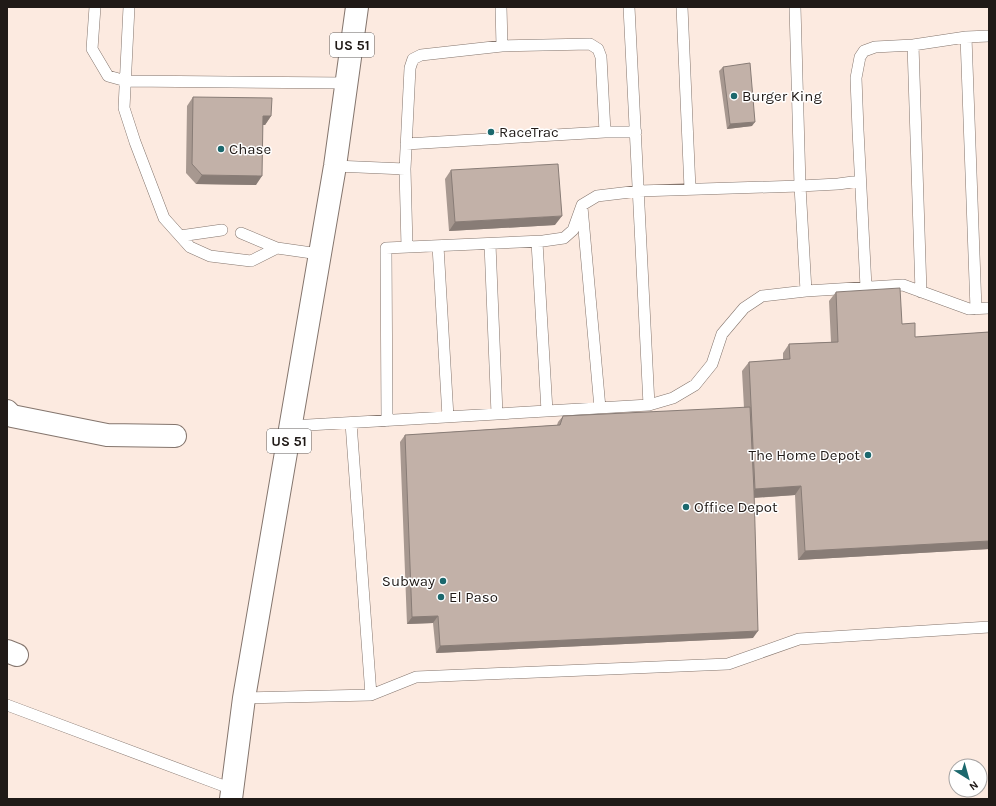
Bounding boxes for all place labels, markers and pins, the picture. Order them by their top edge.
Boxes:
place label: Burger King [742,87,822,105]
marker: Burger King [729,91,739,101]
place label: RaceTrac [499,123,559,141]
marker: RaceTrac [486,127,496,137]
place label: Chase [229,140,271,158]
marker: Chase [216,144,226,154]
place label: The Home Depot [748,446,860,464]
marker: The Home Depot [863,450,873,460]
place label: Office Depot [694,498,778,516]
marker: Office Depot [681,502,691,512]
place label: Subway [382,572,435,590]
marker: Subway [438,576,448,586]
place label: El Paso [449,588,498,606]
marker: El Paso [436,592,446,602]

